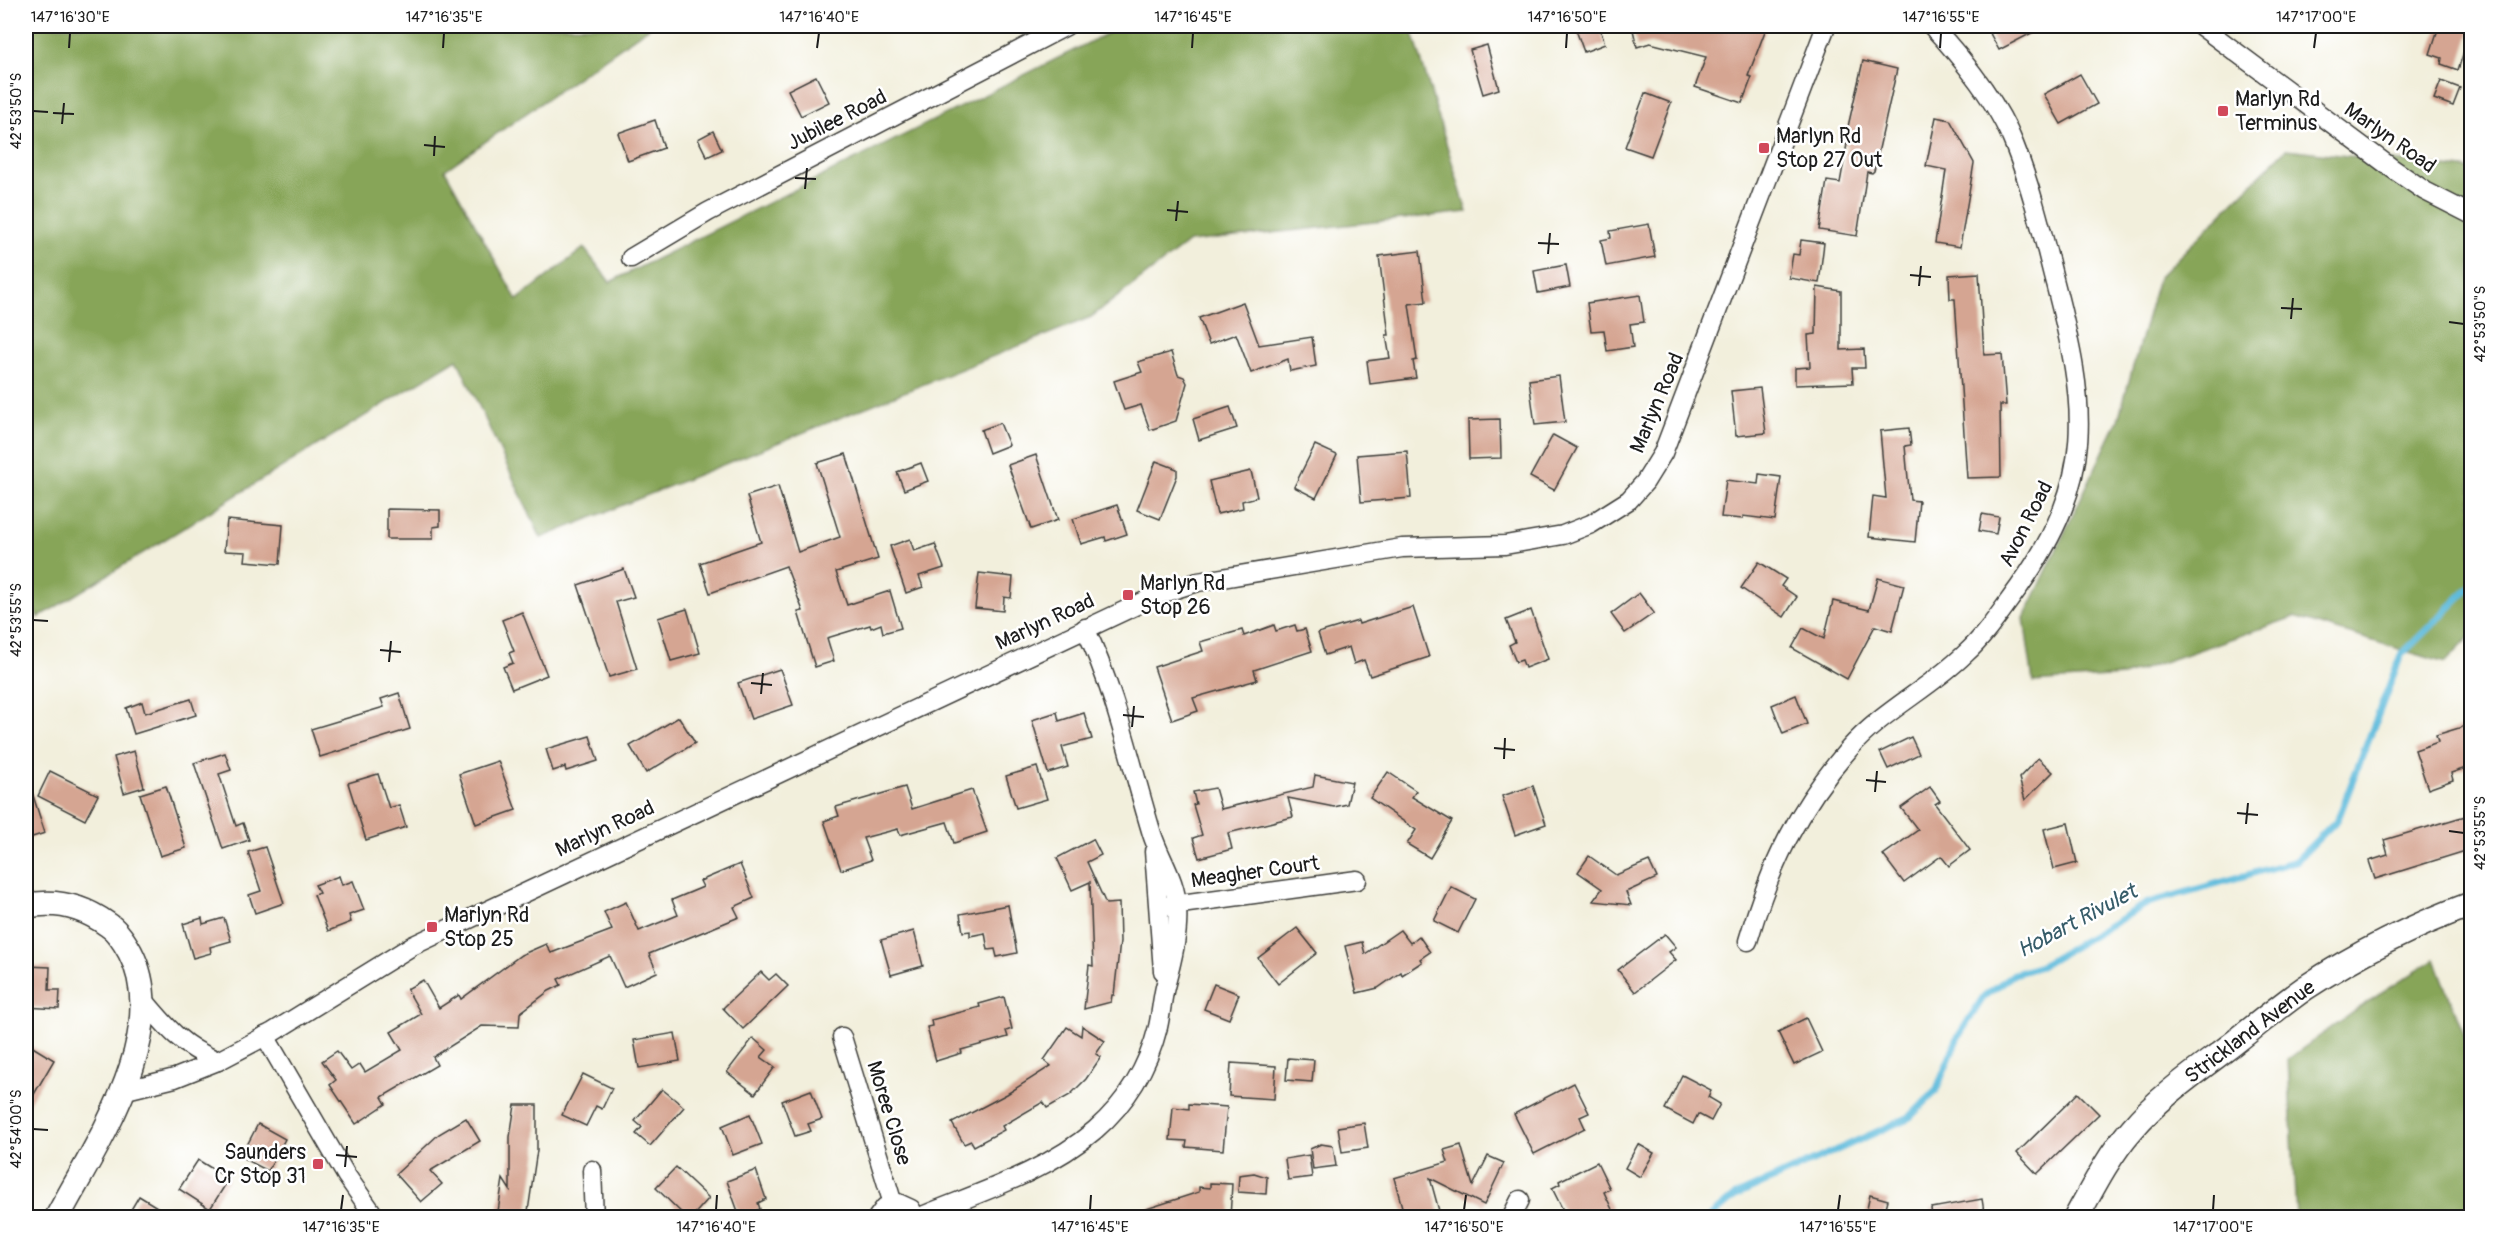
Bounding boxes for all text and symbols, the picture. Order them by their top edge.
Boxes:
text: 147°16'30"E [30,8,110,27]
text: 147°16'35"E [405,8,483,27]
text: 147°16'40"E [779,8,859,27]
text: 147°16'45"E [1154,8,1232,27]
text: 147°16'50"E [1528,8,1607,27]
text: 147°16'55"E [1903,8,1980,27]
text: 147°17'00"E [2276,8,2356,27]
text: 42°53'50"S [7,73,26,149]
street label: Jubilee Road [783,83,891,157]
place label: Marlyn Rd Terminus [2235,86,2320,137]
street label: Marlyn Road [2339,96,2441,180]
marker: Marlyn Rd Terminus [2216,104,2230,118]
place label: Marlyn Rd Stop 27 Out [1776,123,1883,174]
marker: Marlyn Rd Stop 27 Out [1757,141,1771,155]
text: 42°53'50"S [2471,286,2490,362]
street label: Marlyn Road [1624,349,1690,457]
street label: Avon Road [1993,477,2059,571]
place label: Marlyn Rd Stop 26 [1140,570,1225,621]
text: 42°53'55"S [7,583,26,657]
street label: Marlyn Road [991,587,1099,657]
marker: Marlyn Rd Stop 26 [1121,588,1135,602]
street label: Marlyn Road [551,794,659,864]
text: 42°53'55"S [2471,796,2490,870]
street label: Meagher Court [1189,850,1321,894]
water label: Hobart Rivulet [2012,877,2144,964]
place label: Marlyn Rd Stop 25 [444,902,529,953]
marker: Marlyn Rd Stop 25 [425,920,439,934]
street label: Strickland Avenue [2179,974,2321,1090]
street label: Moree Close [860,1058,918,1169]
text: 42°54'00"S [7,1090,26,1168]
place label: Saunders Cr Stop 31 [214,1139,307,1190]
marker: Saunders Cr Stop 31 [311,1157,325,1171]
text: 147°16'35"E [302,1218,380,1237]
text: 147°16'40"E [676,1218,756,1237]
text: 147°16'45"E [1051,1218,1129,1237]
text: 147°16'50"E [1425,1218,1504,1237]
text: 147°16'55"E [1800,1218,1877,1237]
text: 147°17'00"E [2173,1218,2253,1237]

